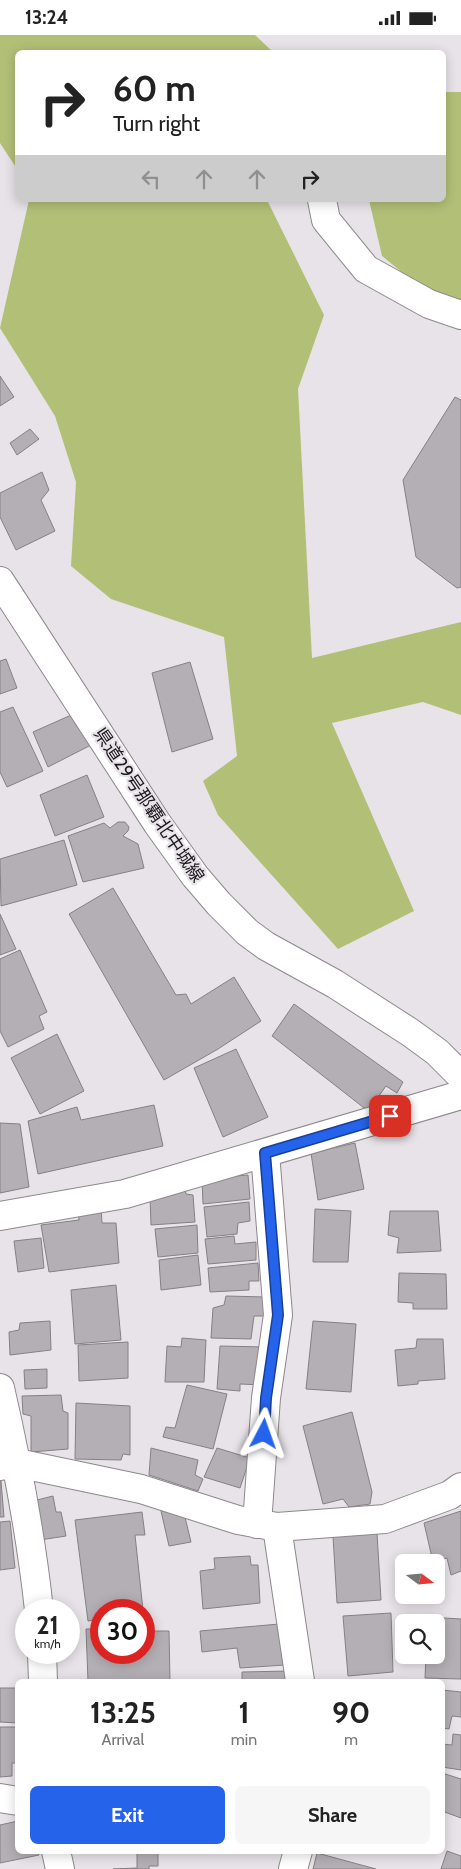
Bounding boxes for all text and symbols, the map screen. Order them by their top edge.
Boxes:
text: 13:24 [25,6,68,29]
text: 60 m [113,67,196,110]
icon: right [30,70,95,135]
text: Turn right [113,110,200,137]
icon: left [137,165,165,193]
icon: ahead [190,165,218,193]
icon: ahead [243,165,271,193]
icon: right [296,165,324,193]
street label: 県道29号那覇北中城線 [89,724,209,886]
pin [369,1095,411,1137]
icon: arrive [376,1102,404,1130]
position arrow [237,1407,289,1459]
north arrow [395,1554,445,1604]
map controls [395,1554,445,1664]
speed limit sign: 30 [90,1599,155,1664]
text: 21 [36,1610,59,1640]
button: search [395,1614,445,1664]
text: km/h [34,1636,61,1651]
text: 13:25 [90,1694,156,1731]
text: 1 [238,1694,249,1731]
text: 90 [332,1694,370,1731]
text: Arrival [102,1730,144,1749]
text: min [231,1730,257,1749]
text: m [344,1730,358,1749]
button: Exit [30,1786,225,1844]
button: Share [235,1786,430,1844]

